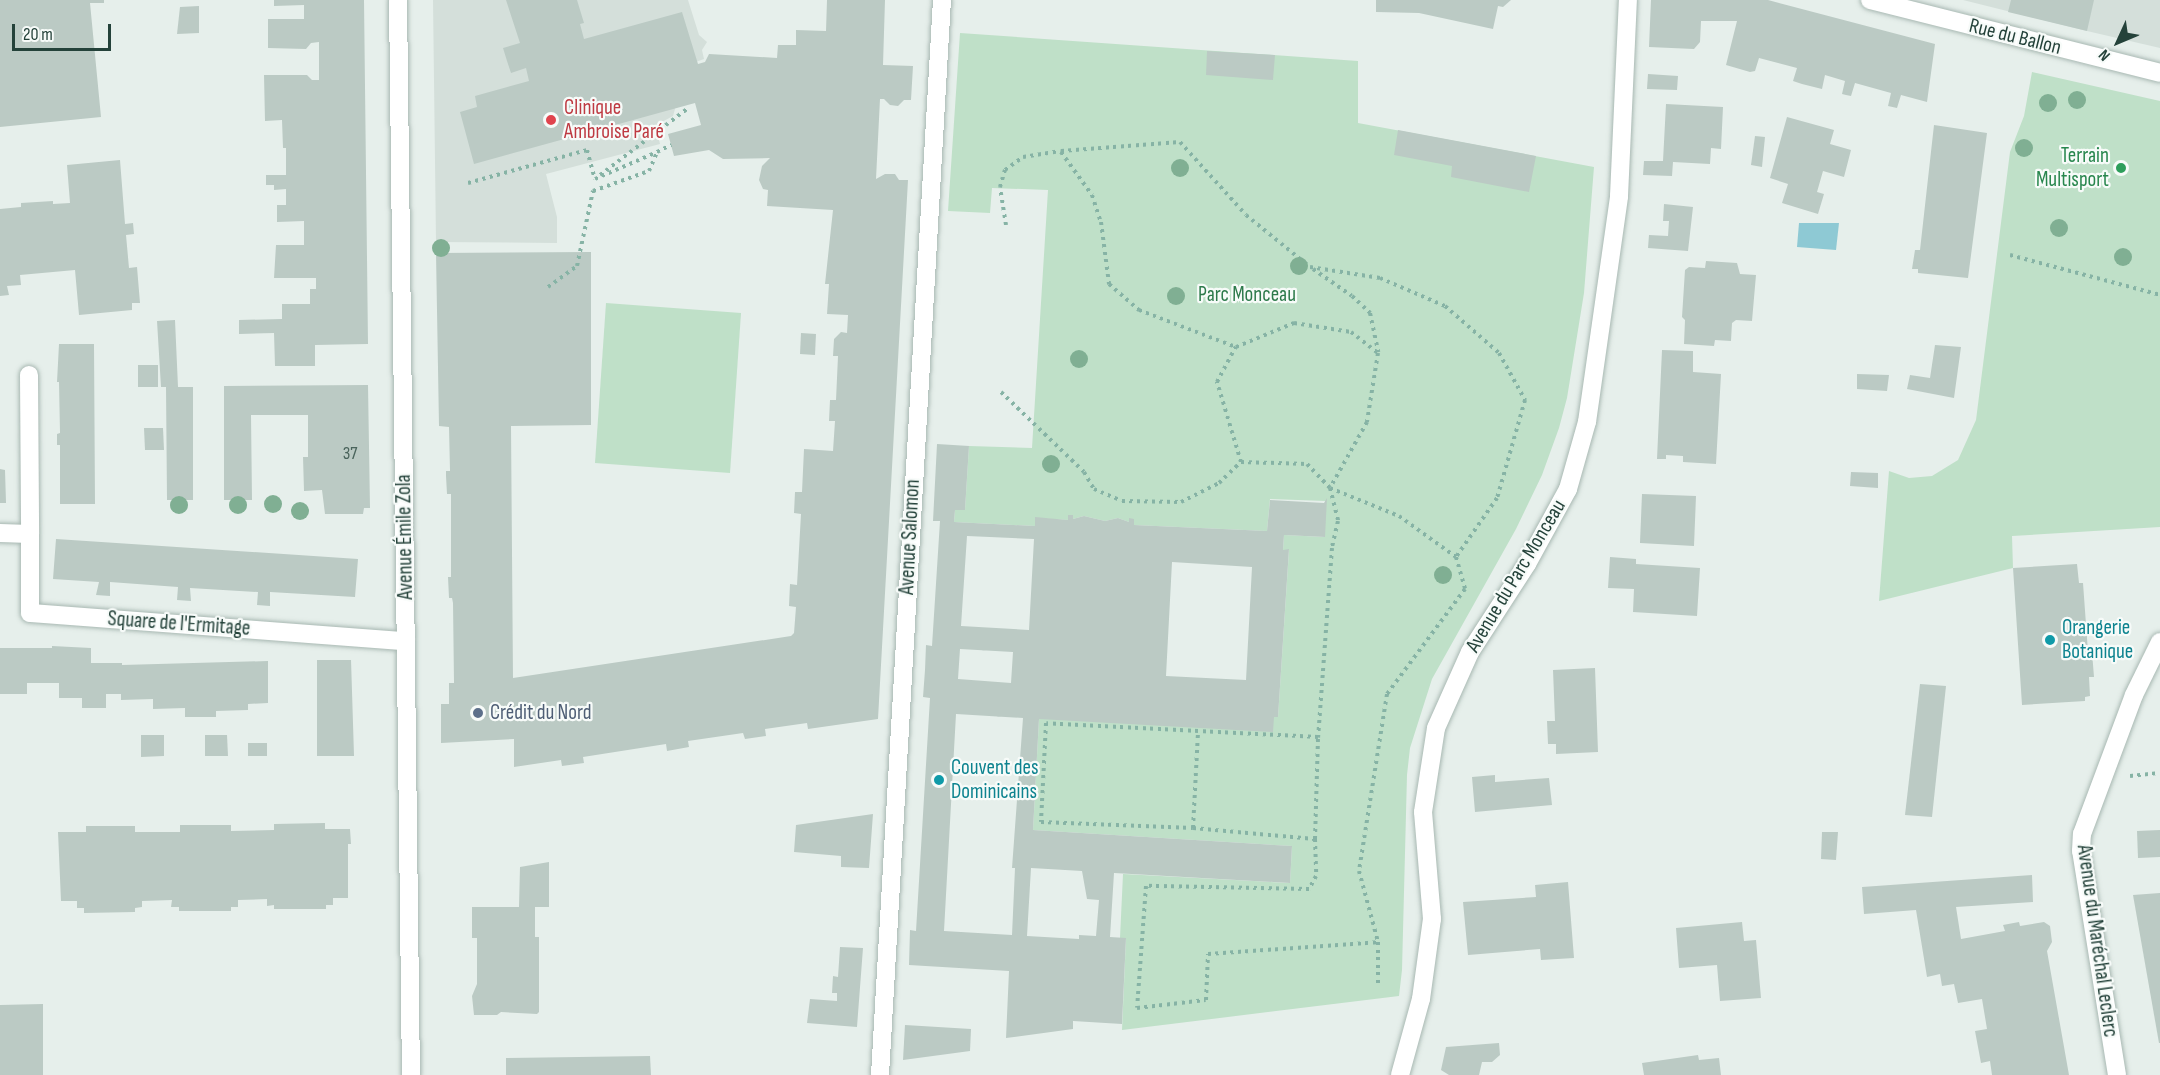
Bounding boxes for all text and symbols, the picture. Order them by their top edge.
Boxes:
scale bar [15,12,114,50]
north arrow [2088,12,2148,72]
street label: Rue du Ballon [1966,13,2064,61]
text: 20 m [23,24,53,45]
text: N [2095,45,2115,65]
place label: Clinique Ambroise Paré [564,95,664,145]
marker: Clinique Ambroise Paré [542,111,560,129]
place label: Terrain Multisport [2036,143,2109,193]
marker: Terrain Multisport [2114,161,2128,175]
park label: Parc Monceau [1198,282,1296,308]
house number: 37 [343,443,357,465]
street label: Avenue Émile Zola [391,474,419,600]
street label: Avenue Salomon [894,479,926,595]
street label: Avenue du Parc Monceau [1461,495,1571,657]
street label: Square de l'Ermitage [107,606,251,642]
place label: Orangerie Botanique [2062,615,2133,665]
marker: Orangerie Botanique [2043,633,2057,647]
place label: Crédit du Nord [490,700,591,726]
marker: Crédit du Nord [471,706,485,720]
place label: Couvent des Dominicains [951,755,1039,805]
marker: Couvent des Dominicains [932,773,946,787]
street label: Avenue du Maréchal Leclerc [2071,843,2123,1039]

